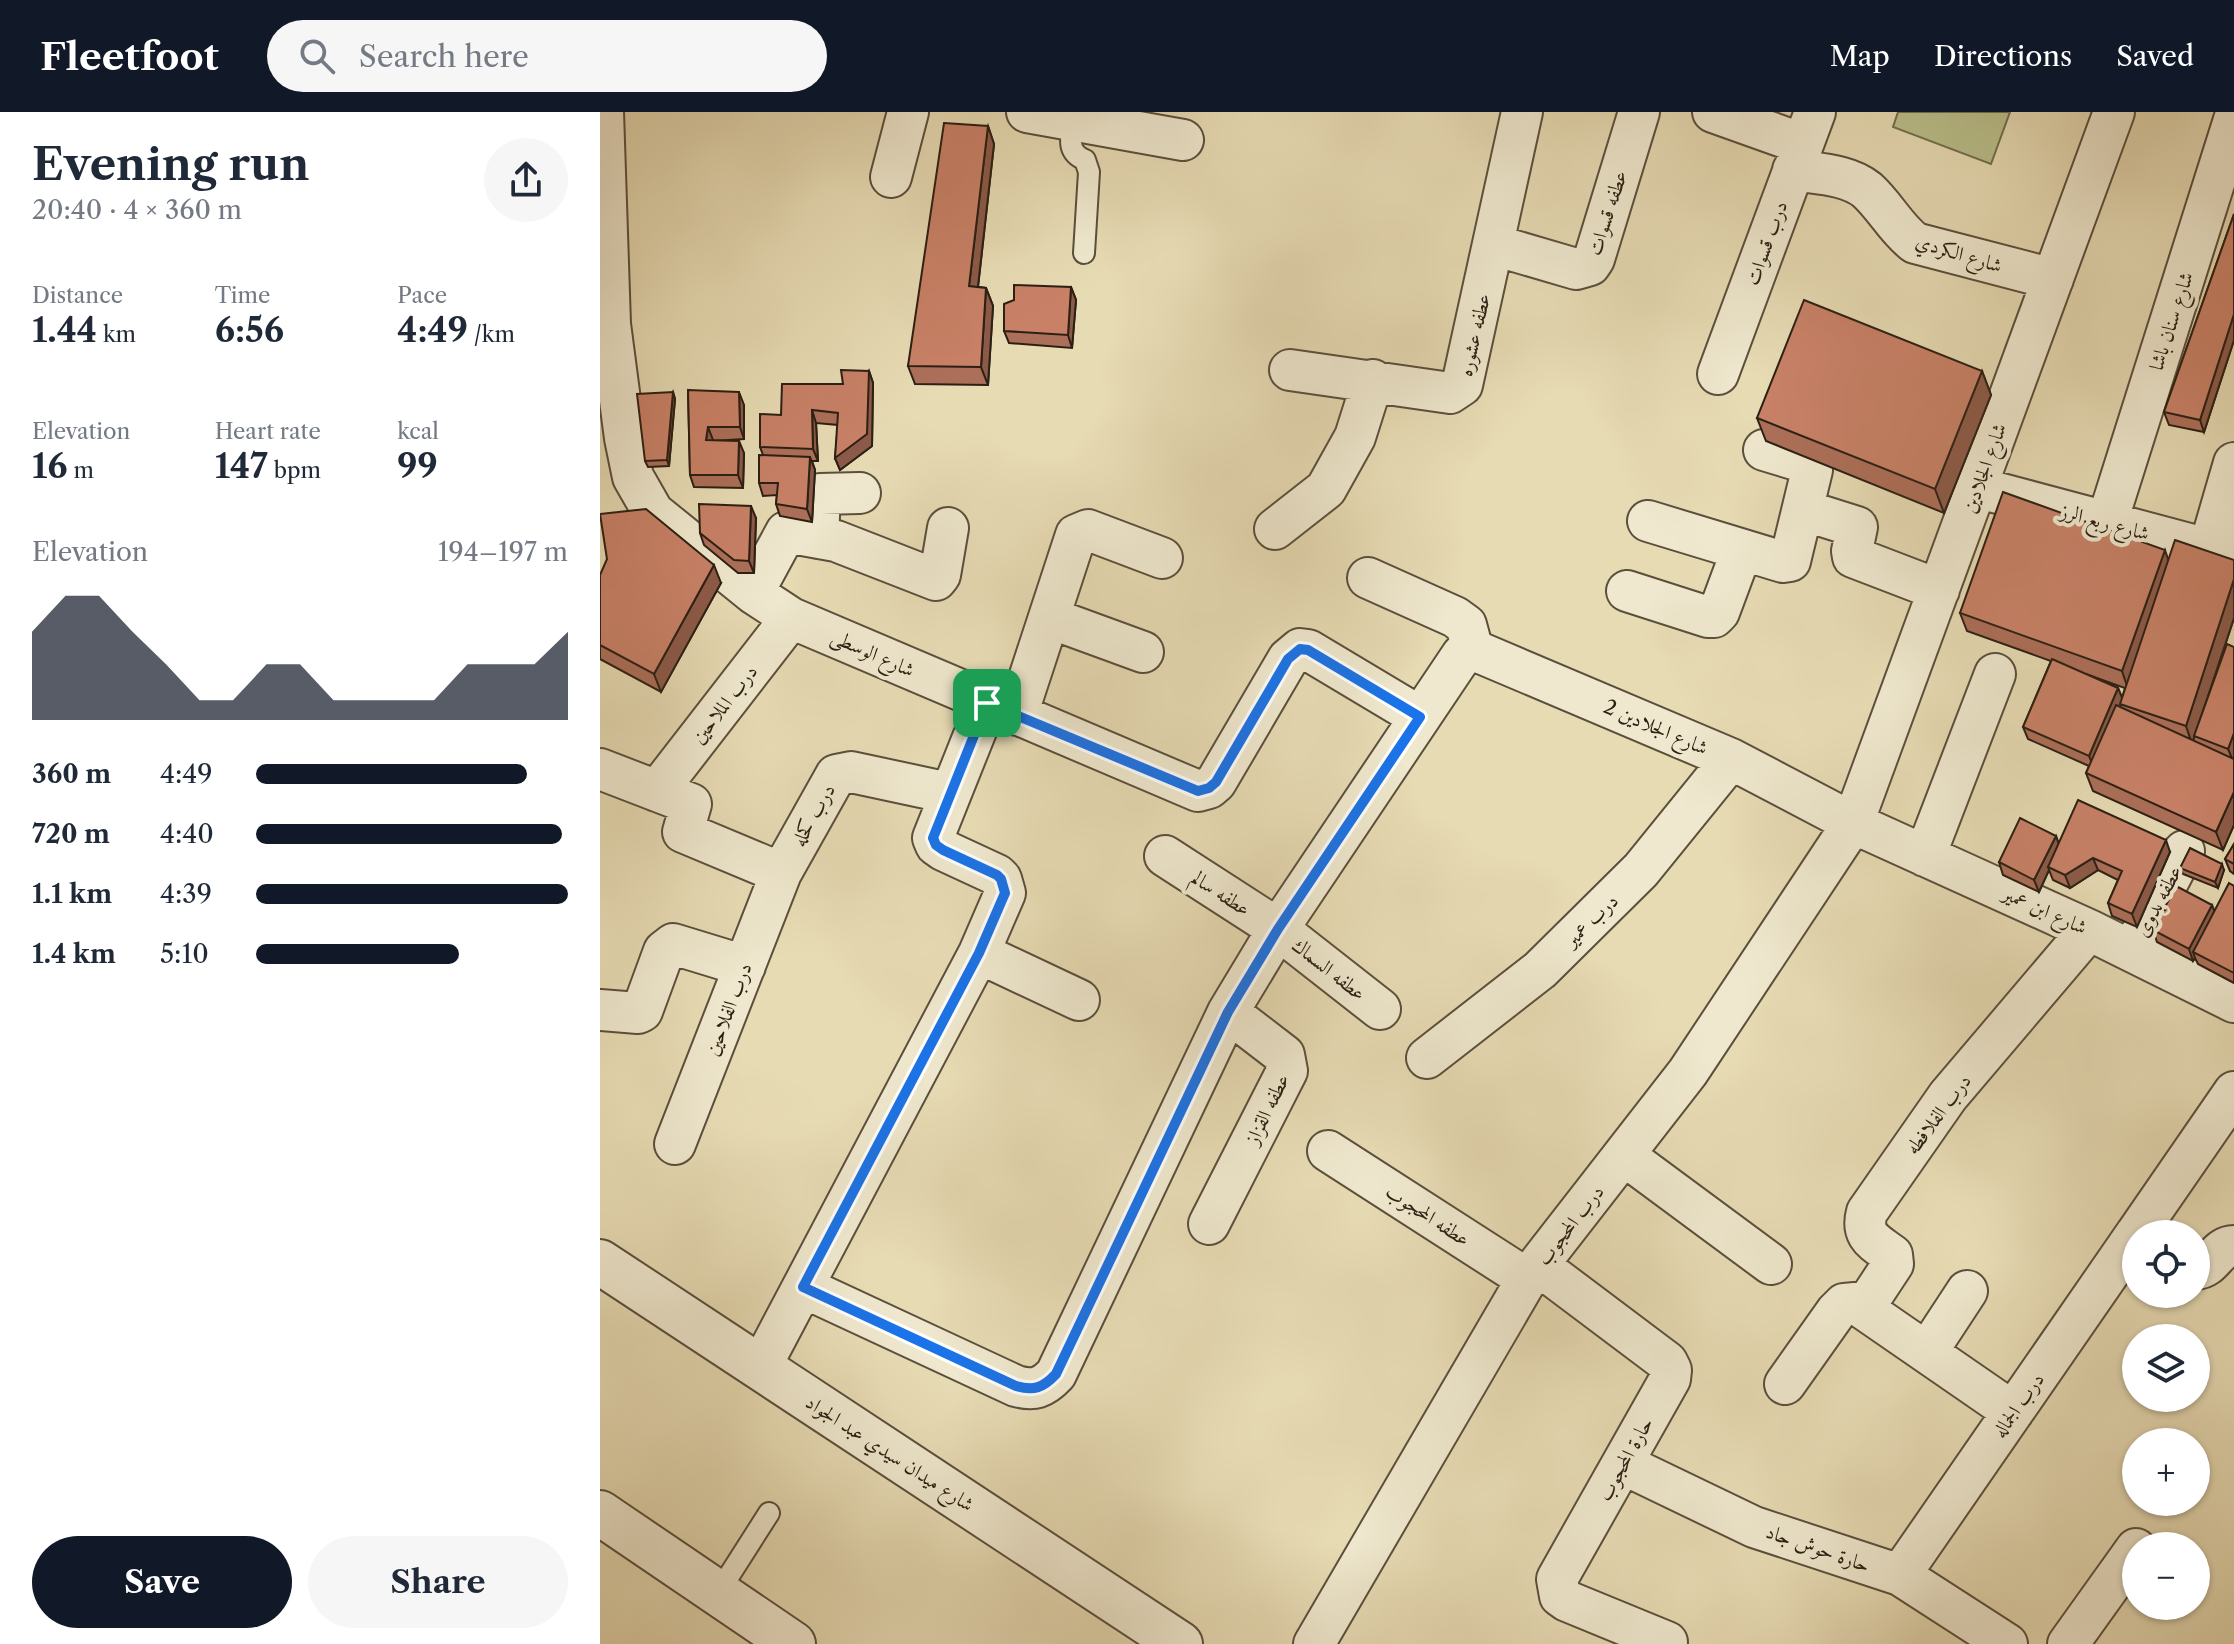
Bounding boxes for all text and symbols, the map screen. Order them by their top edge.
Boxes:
search box [267,20,827,92]
text: Fleetfoot [40,33,219,80]
icon: search [295,34,339,78]
text: Search here [359,38,529,75]
text: Map [1830,39,1890,73]
text: Directions [1934,39,2072,73]
text: Saved [2116,39,2194,73]
text: Evening run [32,137,309,191]
button: share [484,138,568,222]
street label: عطفه قسوات [1582,167,1633,259]
text: 20:40 · 4 × 360 m [32,194,242,226]
street label: درب قسوات [1740,198,1793,289]
street label: شارع الكردي [1911,229,2005,283]
street label: شارع سنان باشا [2144,269,2204,375]
text: Distance [32,282,123,309]
text: Time [215,282,270,309]
text: Pace [397,282,447,309]
street label: عطفه عشوره [1453,291,1496,379]
text: 1.44 [32,309,97,351]
text: 6:56 [215,309,284,351]
text: 4:49 [397,309,468,351]
text: km [97,321,136,348]
text: /km [468,321,515,348]
text: Elevation [32,418,130,445]
text: Heart rate [215,418,321,445]
text: kcal [397,418,439,445]
street label: شارع الجلادين [1957,420,2017,518]
text: 16 [32,445,68,487]
text: 147 [215,445,268,487]
text: 99 [397,445,438,487]
text: m [68,457,94,484]
text: bpm [268,457,321,484]
street label: شارع ربع الرز [2054,498,2152,551]
text: Elevation [32,536,148,568]
text: 194–197 m [438,536,568,568]
street label: شارع الوسطى [825,624,918,688]
street label: درب الملاحين [686,660,763,749]
pin [953,669,1021,737]
icon: arrive [965,681,1009,725]
street label: شارع الجلادين 2 [1598,694,1712,765]
text: 360 m [32,758,111,790]
text: 4:49 [160,758,213,790]
street label: درب كحله [786,780,841,851]
text: 720 m [32,818,110,850]
text: 4:40 [160,818,214,850]
street label: عطفه بدوى [2129,861,2187,941]
street label: عطفه سالم [1184,865,1255,926]
text: 1.1 km [32,878,112,910]
text: 4:39 [160,878,212,910]
street label: شارع ابن عمير [1995,880,2091,945]
street label: درب عمير [1558,888,1624,954]
street label: عطفه السماك [1287,933,1371,1005]
text: 1.4 km [32,938,116,970]
text: 5:10 [160,938,209,970]
street label: درب الفلاحين [699,959,758,1059]
street label: درب الفلافطه [1900,1069,1977,1160]
street label: عطفه القزاز [1239,1070,1295,1150]
street label: عطفه المحجوب [1381,1179,1475,1252]
street label: درب المحجوب [1531,1180,1610,1271]
map controls [2122,1220,2210,1620]
button: locate [2122,1220,2210,1308]
button: layers [2122,1324,2210,1412]
street label: درب الجماله [1987,1368,2050,1443]
street label: شارع ميدان سيدي عبد الجواد [798,1390,979,1521]
street label: حارة المحجوب [1592,1413,1659,1506]
button: + [2122,1428,2210,1516]
street label: حارة حوش جاد [1763,1519,1873,1578]
button: − [2122,1532,2210,1620]
button: Save [32,1536,292,1628]
button: Share [308,1536,568,1628]

